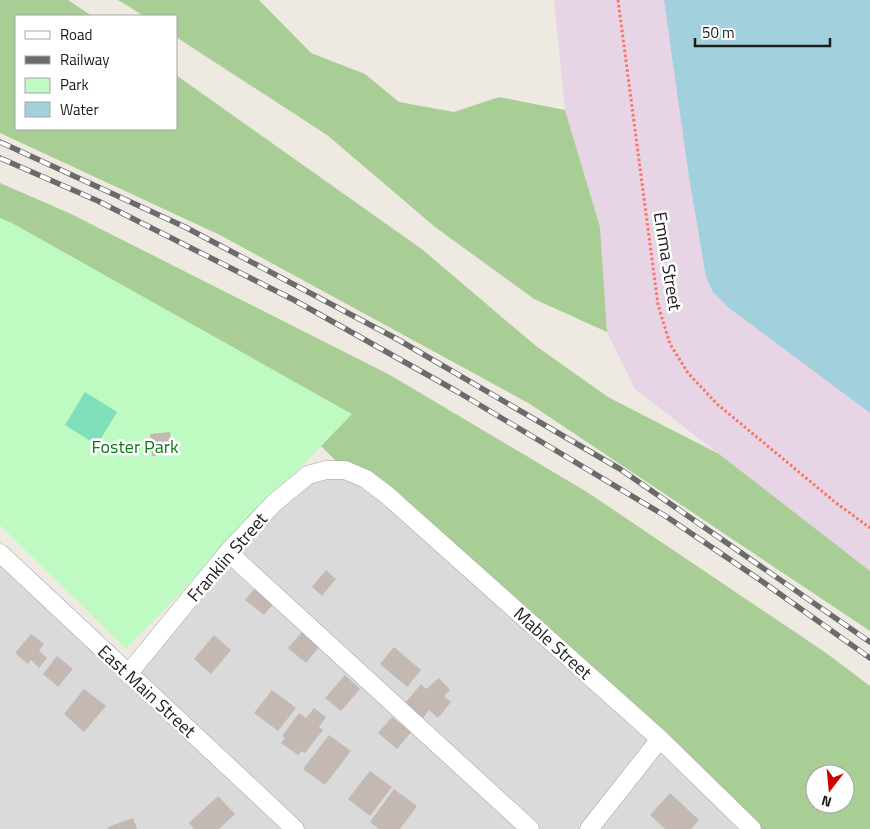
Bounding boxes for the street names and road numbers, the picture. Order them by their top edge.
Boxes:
street label: Emma Street [647,210,689,313]
street label: Franklin Street [180,506,274,608]
street label: Mable Street [508,600,599,686]
street label: East Main Street [92,638,203,744]

